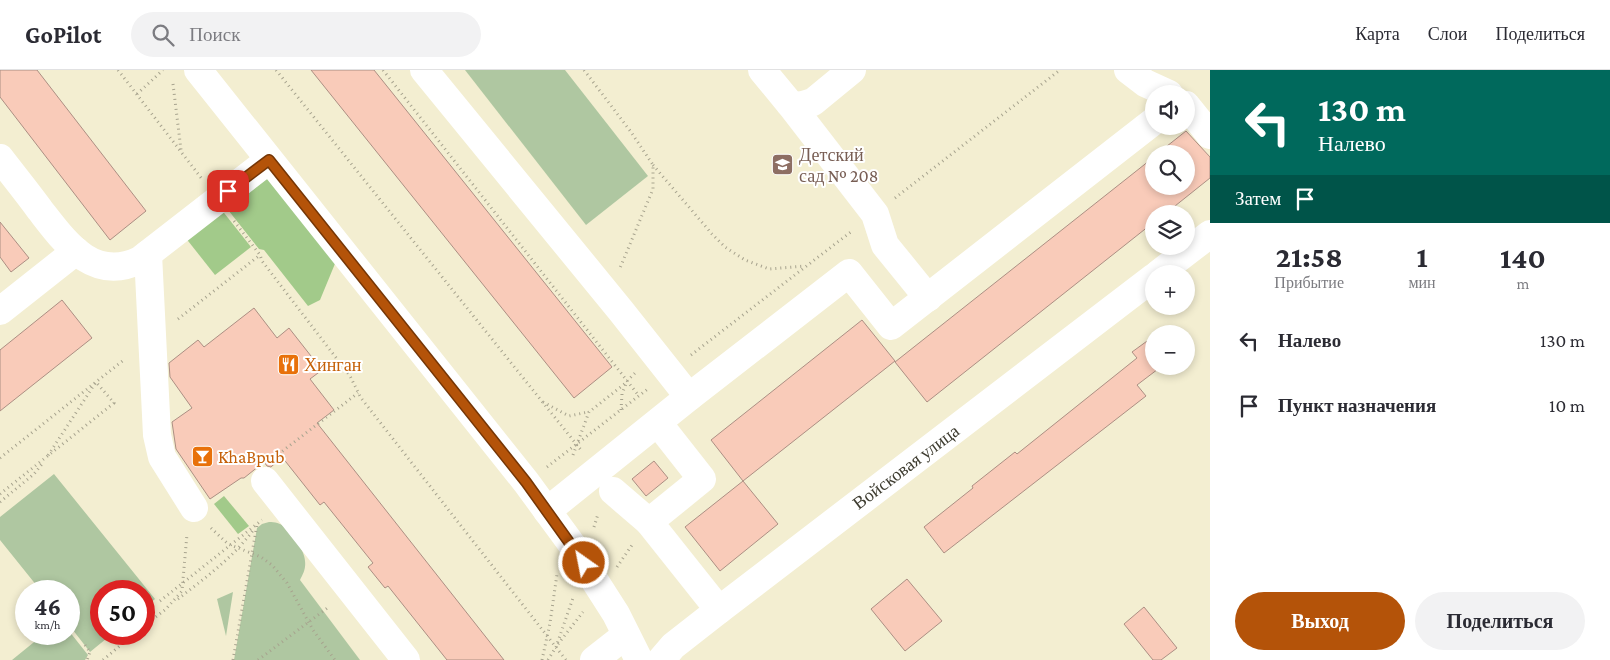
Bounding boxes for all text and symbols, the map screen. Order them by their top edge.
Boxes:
search box [131,12,481,57]
text: GoPilot [25,21,101,48]
icon: search [149,21,177,49]
text: Поиск [189,24,240,45]
text: Карта [1355,24,1400,44]
text: Слои [1428,24,1467,44]
text: Поделиться [1495,24,1585,44]
map controls [1145,85,1195,375]
button: sound [1145,85,1195,135]
icon: left [1235,90,1300,155]
text: 130 m [1318,90,1406,129]
text: Налево [1318,131,1386,156]
place label: Детский сад № 208 [799,145,878,186]
button: search [1145,145,1195,195]
school or university icon: Детский сад № 208 [771,153,795,177]
pin [207,170,249,212]
icon: arrive [214,177,242,205]
icon: arrive [1291,185,1319,213]
text: Затем [1235,188,1281,209]
button: layers [1145,205,1195,255]
text: 21:58 [1276,240,1343,273]
text: 1 [1416,240,1428,273]
text: 140 [1500,241,1546,274]
button: + [1145,265,1195,315]
text: Прибытие [1274,274,1344,291]
text: мин [1408,274,1436,291]
text: m [1516,275,1529,292]
button: − [1145,325,1195,375]
icon: left [1235,327,1263,355]
text: Налево [1278,330,1341,351]
text: 130 m [1540,330,1585,351]
restaurant icon: Хинган [276,353,300,377]
place label: Хинган [304,355,362,375]
icon: arrive [1235,392,1263,420]
text: Пункт назначения [1278,395,1436,416]
text: 10 m [1549,395,1585,416]
street label: Войсковая улица [849,421,963,513]
bar icon: KhaBpub [190,445,214,469]
place label: KhaBpub [218,447,284,467]
position arrow [557,536,609,588]
speed limit sign: 50 [90,580,155,645]
button: Выход [1235,592,1405,650]
button: Поделиться [1415,592,1585,650]
text: 46 [34,593,61,620]
text: km/h [35,618,60,632]

